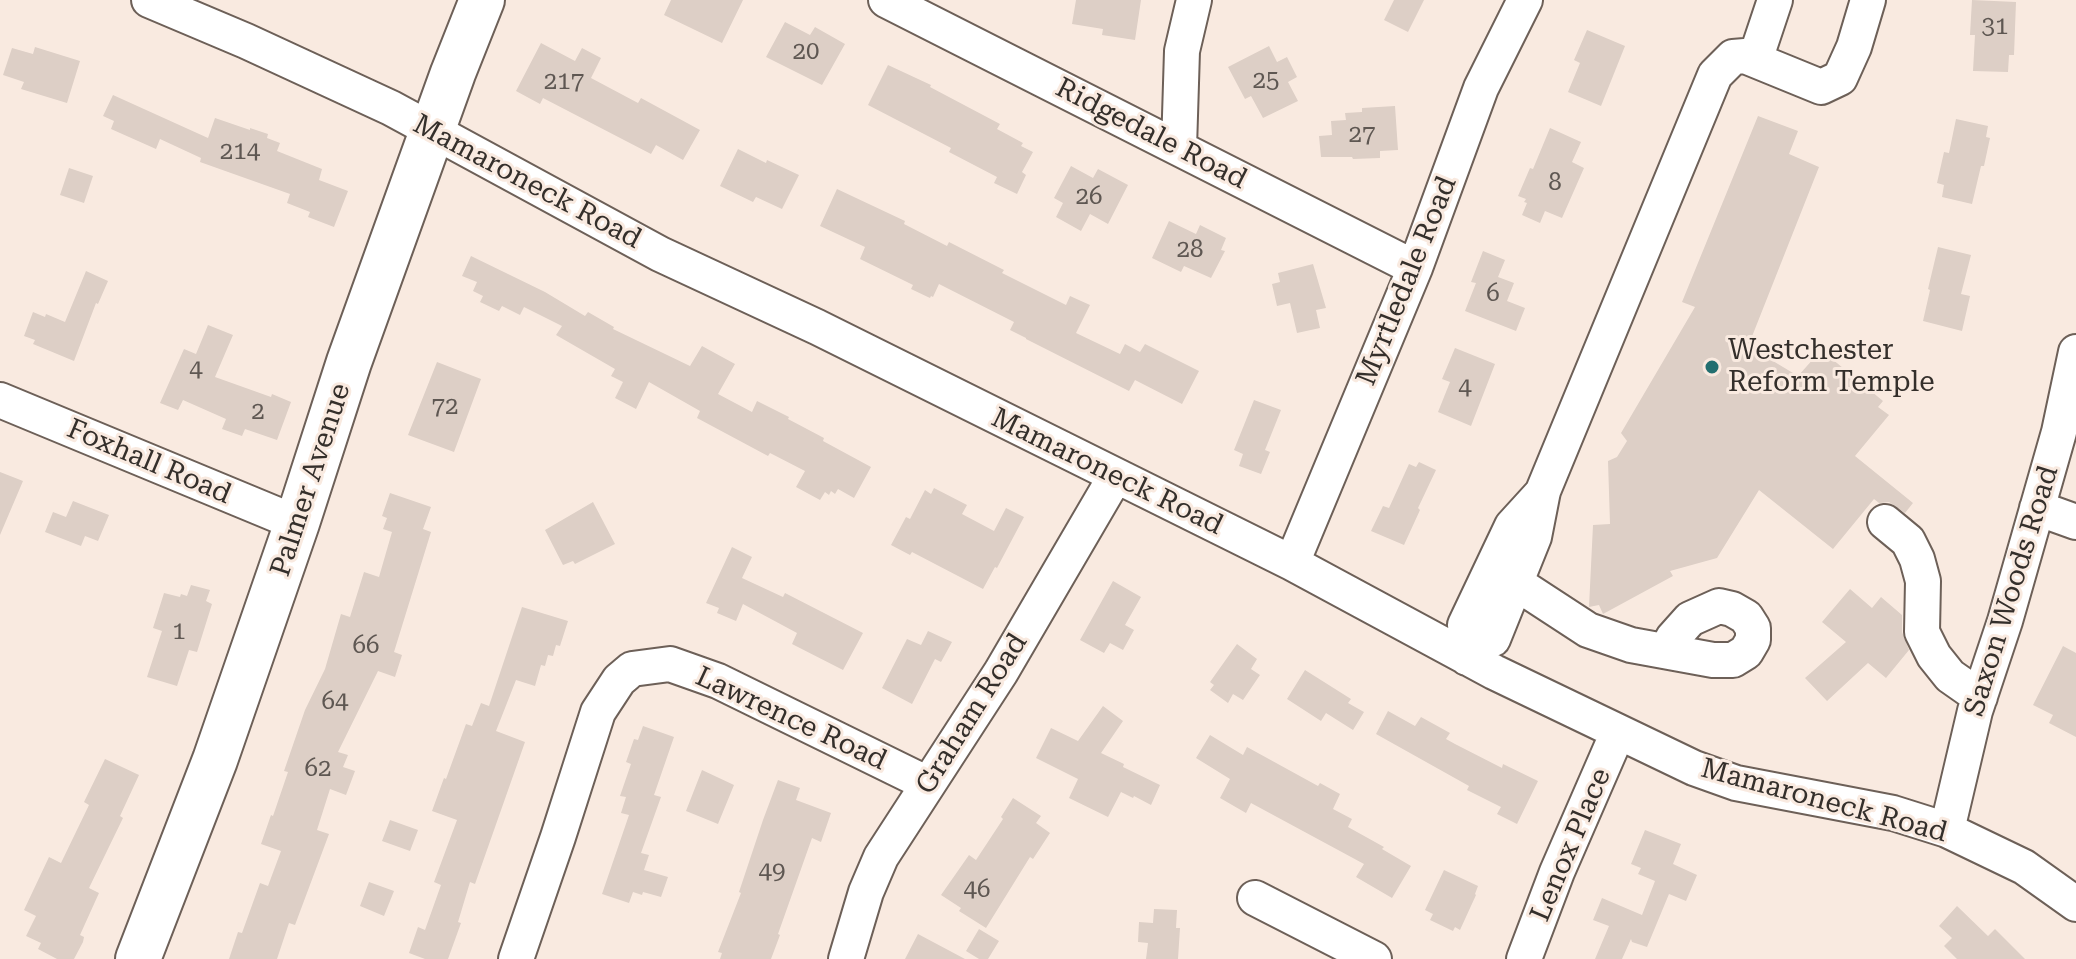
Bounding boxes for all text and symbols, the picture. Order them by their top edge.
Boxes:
house number: 31 [1982,13,2008,41]
house number: 20 [793,38,819,66]
house number: 25 [1253,67,1279,95]
house number: 217 [544,68,584,96]
street label: Ridgedale Road [1050,71,1252,197]
street label: Mamaroneck Road [407,108,647,256]
house number: 27 [1349,121,1375,149]
house number: 214 [220,138,260,166]
house number: 8 [1548,169,1562,197]
street label: Myrtledale Road [1350,171,1464,391]
house number: 26 [1076,183,1102,211]
house number: 28 [1177,236,1203,264]
house number: 6 [1486,280,1500,308]
place label: Westchester Reform Temple [1728,334,1935,400]
house number: 4 [189,356,203,384]
marker: Westchester Reform Temple [1703,358,1721,376]
house number: 4 [1458,374,1472,402]
street label: Palmer Avenue [264,379,358,581]
house number: 72 [432,393,458,421]
house number: 2 [251,398,265,426]
street label: Mamaroneck Road [986,401,1228,543]
street label: Foxhall Road [62,412,236,512]
street label: Saxon Woods Road [1958,462,2066,720]
house number: 1 [172,618,186,646]
street label: Graham Road [909,627,1035,801]
house number: 66 [353,632,379,660]
street label: Lawrence Road [690,660,892,778]
house number: 64 [322,688,348,716]
street label: Mamaroneck Road [1697,752,1951,850]
house number: 62 [305,755,331,783]
street label: Lenox Place [1524,763,1618,927]
house number: 49 [759,858,785,886]
house number: 46 [964,876,990,904]

